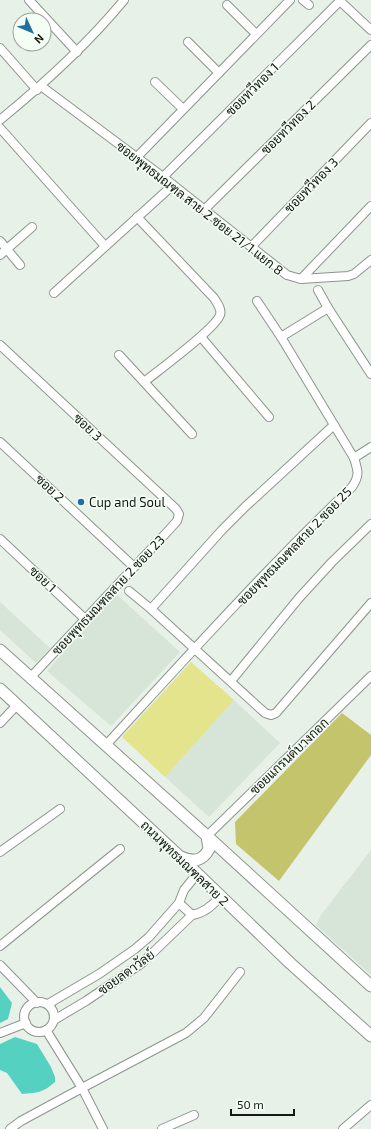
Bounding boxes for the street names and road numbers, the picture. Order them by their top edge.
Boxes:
street label: ซอยทวีทอง 1 [221,58,282,119]
street label: ซอยทวีทอง 2 [257,96,319,158]
street label: ซอยพุทธมณฑล สาย 2 ซอย 21/1 แยก 8 [112,138,287,280]
street label: ซอยทวีทอง 3 [280,153,341,216]
street label: ซอย 3 [70,410,106,444]
street label: ซอย 2 [32,471,68,505]
street label: ซอยพุทธมณฑลสาย 2 ซอย 25 [233,484,356,610]
street label: ซอยพุทธมณฑลสาย 2 ซอย 23 [48,532,169,660]
street label: ซอย 1 [26,563,60,595]
street label: ซอยแกรนด์บางกอก [245,714,332,798]
street label: ถนนพุทธมณฑลสาย 2 [136,817,232,911]
street label: ซอยลดาวัลย์ [94,945,158,998]

